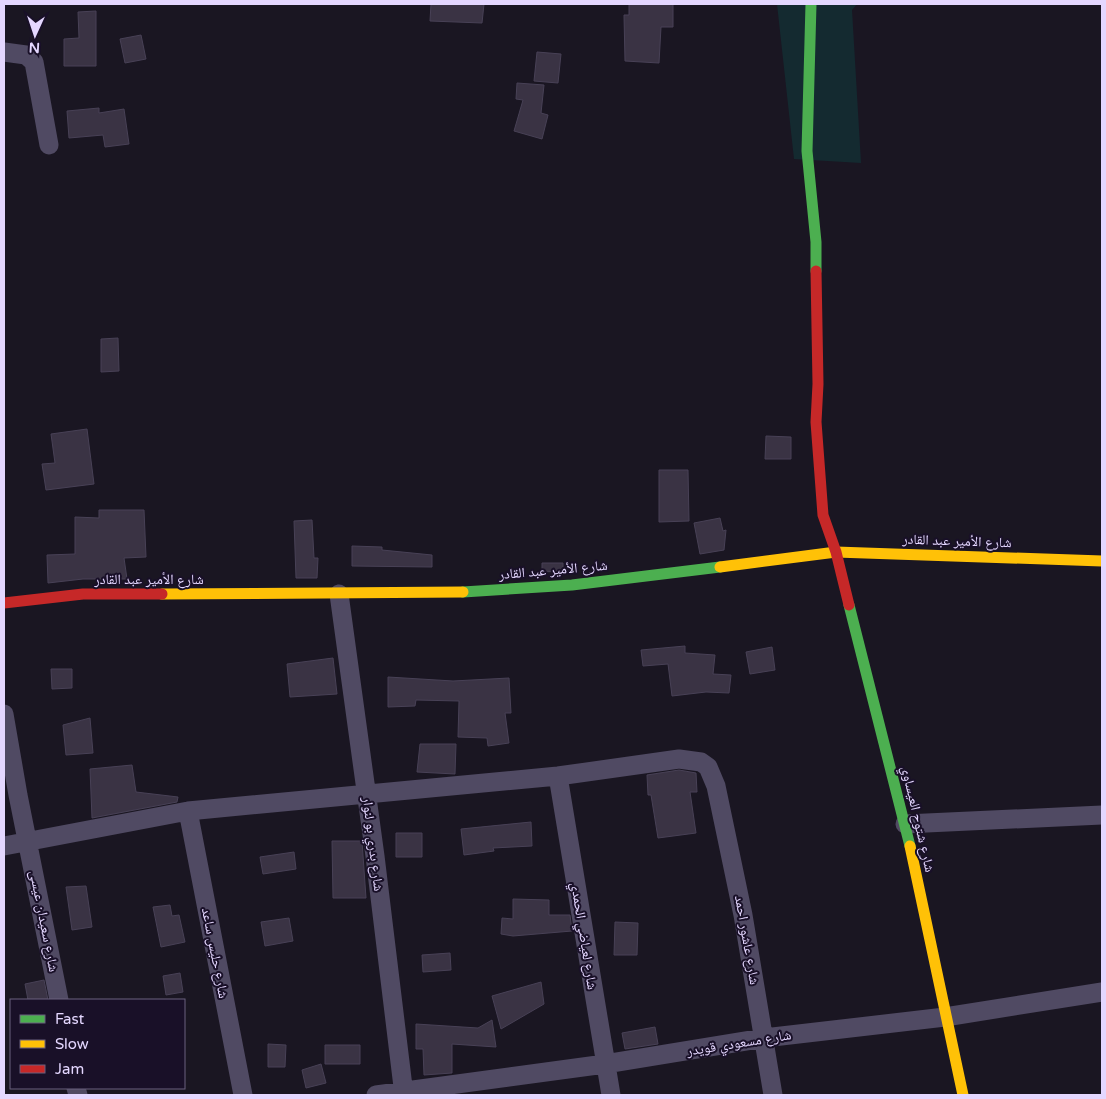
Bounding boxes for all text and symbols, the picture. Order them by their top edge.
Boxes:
north arrow [10,10,60,60]
text: N [28,39,40,56]
street label: شارع الأمير عبد القادر [901,531,1012,552]
street label: شارع الأمير عبد القادر [497,557,608,584]
street label: شارع الأمير عبد القادر [93,571,204,589]
street label: شارع شتوح العيساوي [895,764,939,874]
street label: شارع بدري بو لنوار [356,795,387,892]
street label: شارع سعيدان عيسى [25,869,62,973]
street label: شارع لعياضي الحمدي [565,881,601,991]
street label: شارع عاشور احمد [730,894,763,986]
street label: شارع حليس ساعد [197,906,232,1000]
legend [10,999,185,1089]
text: Fast [55,1010,85,1028]
street label: شارع مسعودي قويدر [685,1026,793,1062]
text: Slow [55,1035,89,1053]
text: Jam [55,1060,84,1078]

